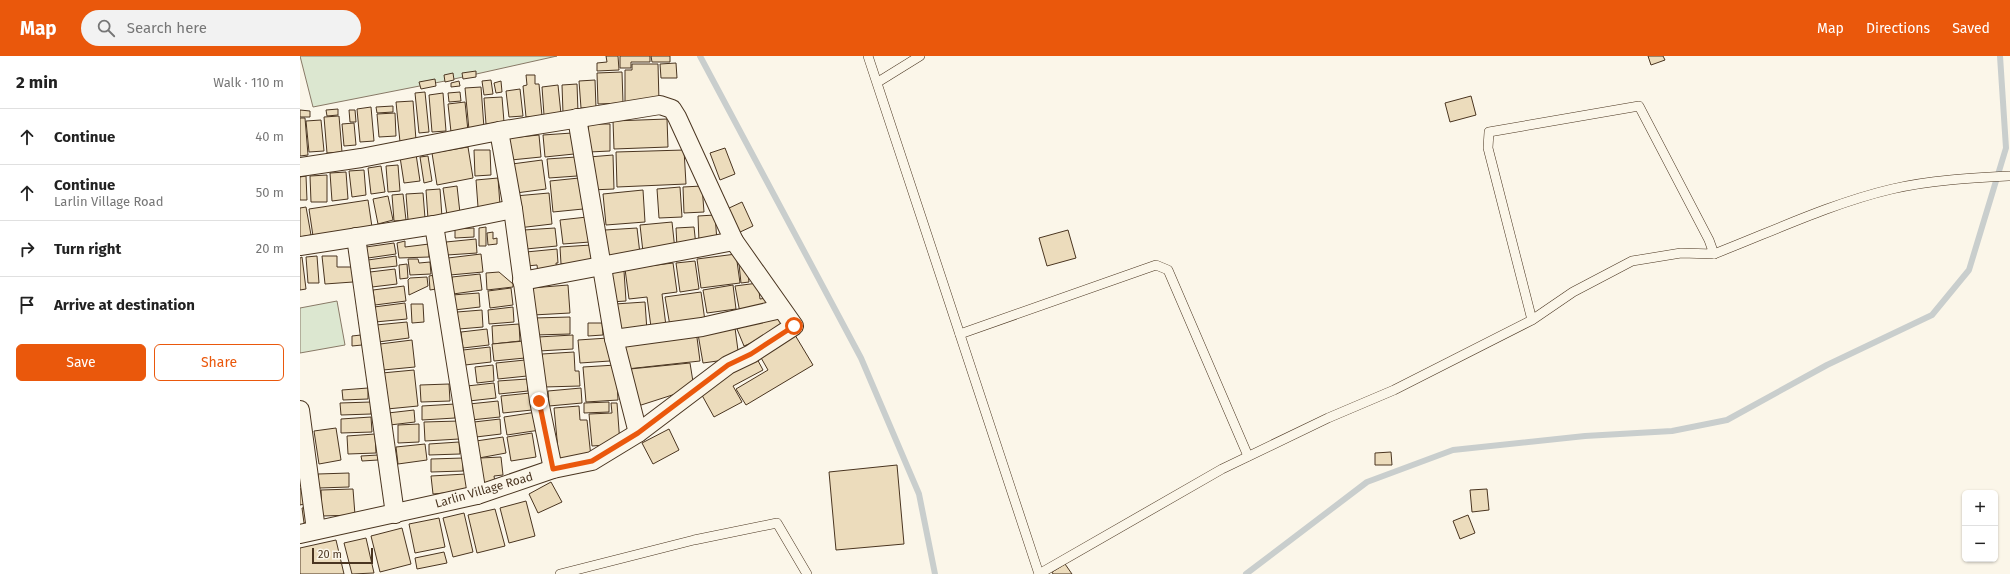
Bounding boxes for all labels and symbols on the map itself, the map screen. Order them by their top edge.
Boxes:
route start [785,317,803,335]
route end [530,392,548,410]
street label: Larlin Village Road [434,469,534,511]
scale bar [312,546,373,565]

